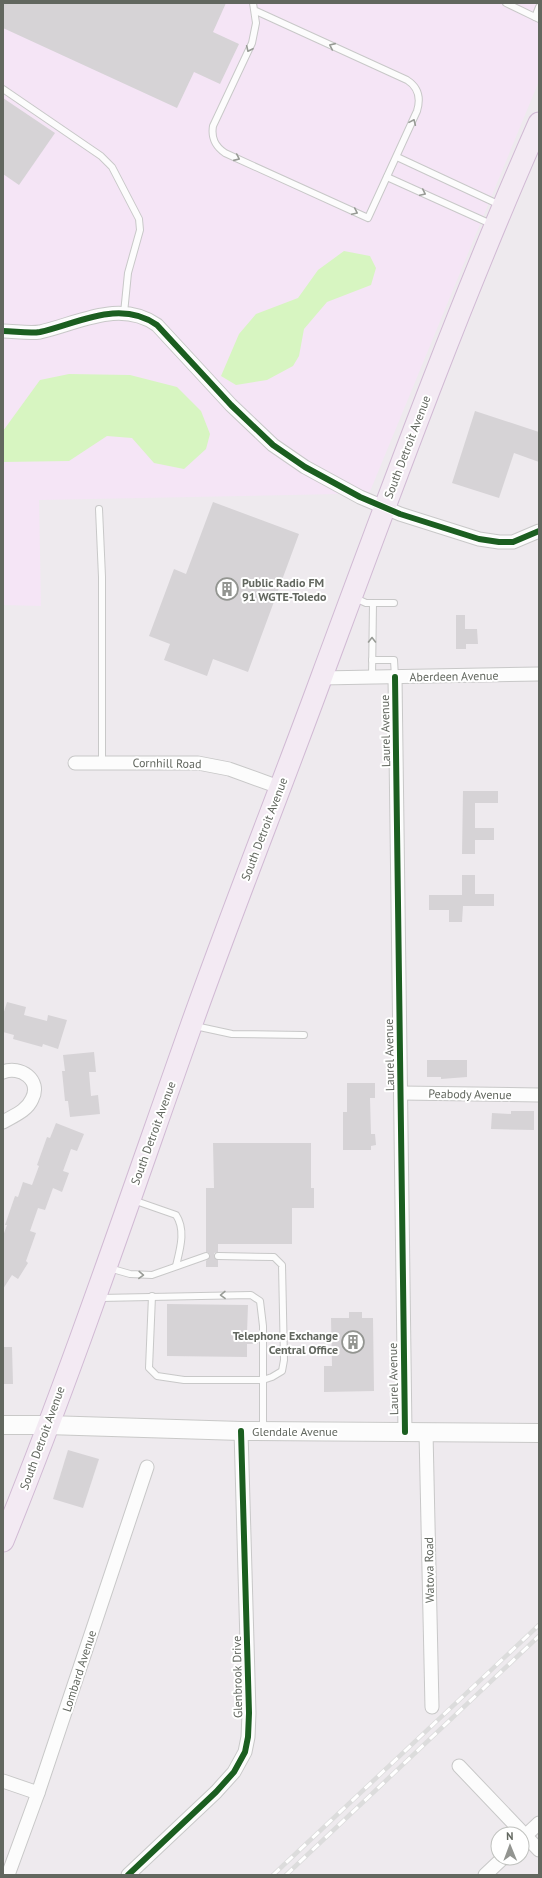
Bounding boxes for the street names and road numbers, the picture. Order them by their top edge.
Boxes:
street label: South Detroit Avenue [380,393,434,501]
street label: Aberdeen Avenue [409,668,499,684]
street label: Laurel Avenue [377,695,393,767]
street label: Cornhill Road [132,755,202,771]
street label: South Detroit Avenue [237,775,291,883]
street label: Laurel Avenue [381,1019,397,1091]
street label: South Detroit Avenue [127,1079,179,1187]
street label: Peabody Avenue [428,1086,512,1102]
street label: Laurel Avenue [385,1343,401,1415]
street label: South Detroit Avenue [16,1384,68,1492]
street label: Glendale Avenue [252,1424,338,1439]
street label: Watova Road [421,1537,437,1603]
street label: Lombard Avenue [59,1628,99,1714]
street label: Glenbrook Drive [229,1636,245,1718]

